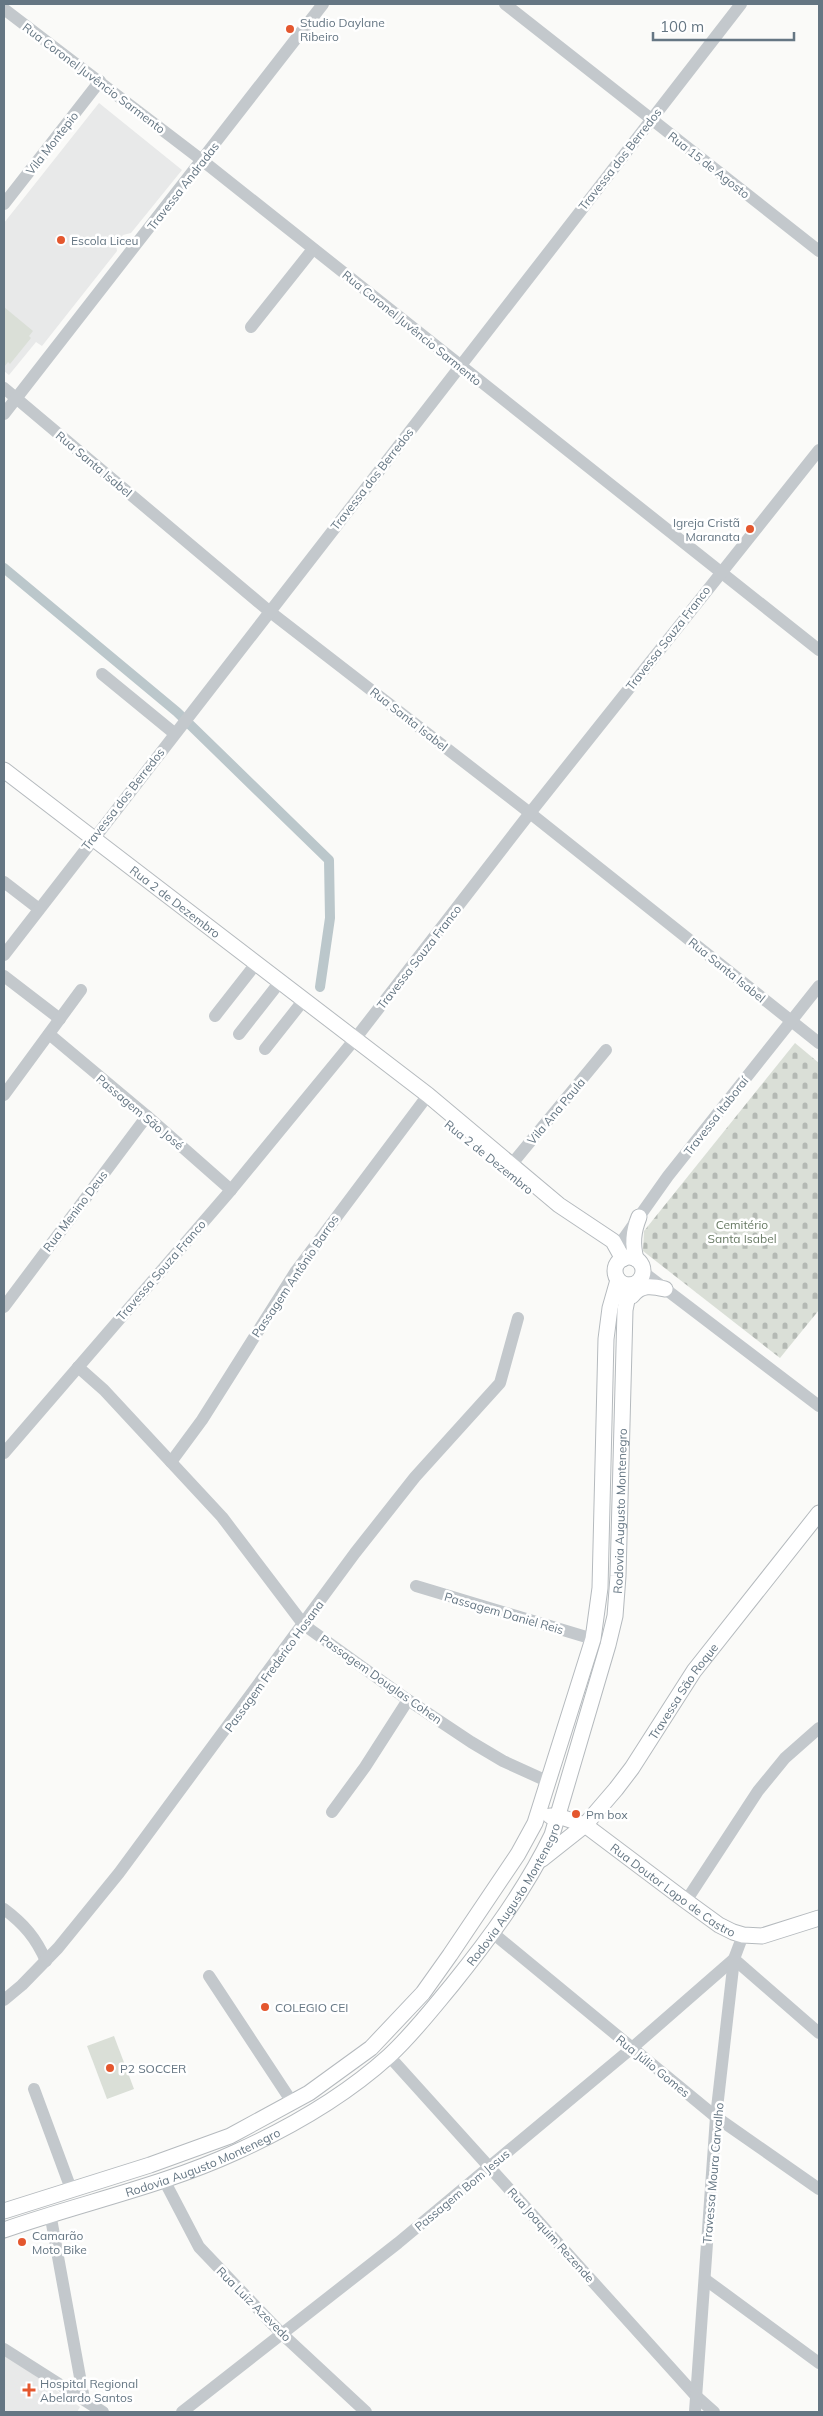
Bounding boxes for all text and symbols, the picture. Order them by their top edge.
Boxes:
scale bar [653,10,794,42]
place label: Studio Daylane Ribeiro [300,15,385,44]
text: 100 m [660,17,704,36]
street label: Rua Coronel Juvêncio Sarmento [20,20,168,137]
marker: Studio Daylane Ribeiro [284,23,296,35]
street label: Travessa dos Berredos [575,105,665,213]
street label: Vila Montepio [23,108,81,178]
street label: Rua 15 de Agosto [665,128,753,202]
street label: Travessa Andradas [144,139,222,233]
place label: Escola Liceu [71,233,138,248]
marker: Escola Liceu [55,234,67,246]
street label: Rua Coronel Juvêncio Sarmento [339,267,485,389]
street label: Travessa dos Berredos [327,425,417,533]
street label: Rua Santa Isabel [53,428,135,500]
place label: Igreja Cristã Maranata [673,515,740,544]
marker: Igreja Cristã Maranata [744,523,756,535]
street label: Travessa Souza Franco [623,583,714,693]
street label: Rua Santa Isabel [367,684,451,754]
street label: Travessa dos Berredos [78,745,168,853]
street label: Rua 2 de Dezembro [127,862,224,941]
street label: Travessa Souza Franco [374,902,465,1012]
street label: Rua Santa Isabel [685,934,769,1006]
street label: Passagem São José [93,1071,187,1153]
street label: Travessa Itaboraí [681,1073,752,1158]
street label: Vila Ana Paula [524,1075,588,1147]
street label: Rua 2 de Dezembro [442,1117,536,1197]
street label: Rua Menino Deus [40,1167,110,1255]
street label: Passagem Antônio Barros [248,1212,342,1340]
street label: Travessa Souza Franco [113,1217,209,1323]
park label: Cemitério Santa Isabel [707,1217,777,1246]
street label: Rodovia Augusto Montenegro [609,1428,629,1594]
street label: Passagem Daniel Reis [443,1589,565,1637]
street label: Passagem Frederico Hosana [221,1597,327,1735]
street label: Passagem Douglas Cohen [317,1631,445,1727]
street label: Travessa São Roque [645,1640,721,1742]
place label: Pm box [586,1807,628,1822]
marker: Pm box [570,1808,582,1820]
street label: Rodovia Augusto Montenegro [463,1821,563,1968]
street label: Rua Doutor Lopo de Castro [608,1840,738,1940]
place label: COLEGIO CEI [275,2000,348,2015]
marker: COLEGIO CEI [259,2001,271,2013]
street label: Rua Júlio Gomes [613,2032,693,2100]
place label: P2 SOCCER [120,2061,186,2076]
marker: P2 SOCCER [104,2062,116,2074]
street label: Travessa Moura Carvalho [699,2102,727,2244]
street label: Rodovia Augusto Montenegro [123,2124,283,2199]
street label: Passagem Bom Jesus [412,2146,513,2234]
street label: Rua Joaquim Rezende [505,2185,597,2285]
place label: Camarão Moto Bike [32,2228,87,2257]
marker: Camarão Moto Bike [16,2236,28,2248]
street label: Rua Luiz Azevedo [214,2264,295,2345]
place label: Hospital Regional Abelardo Santos [40,2376,138,2405]
marker: Hospital Regional Abelardo Santos [22,2383,36,2397]

